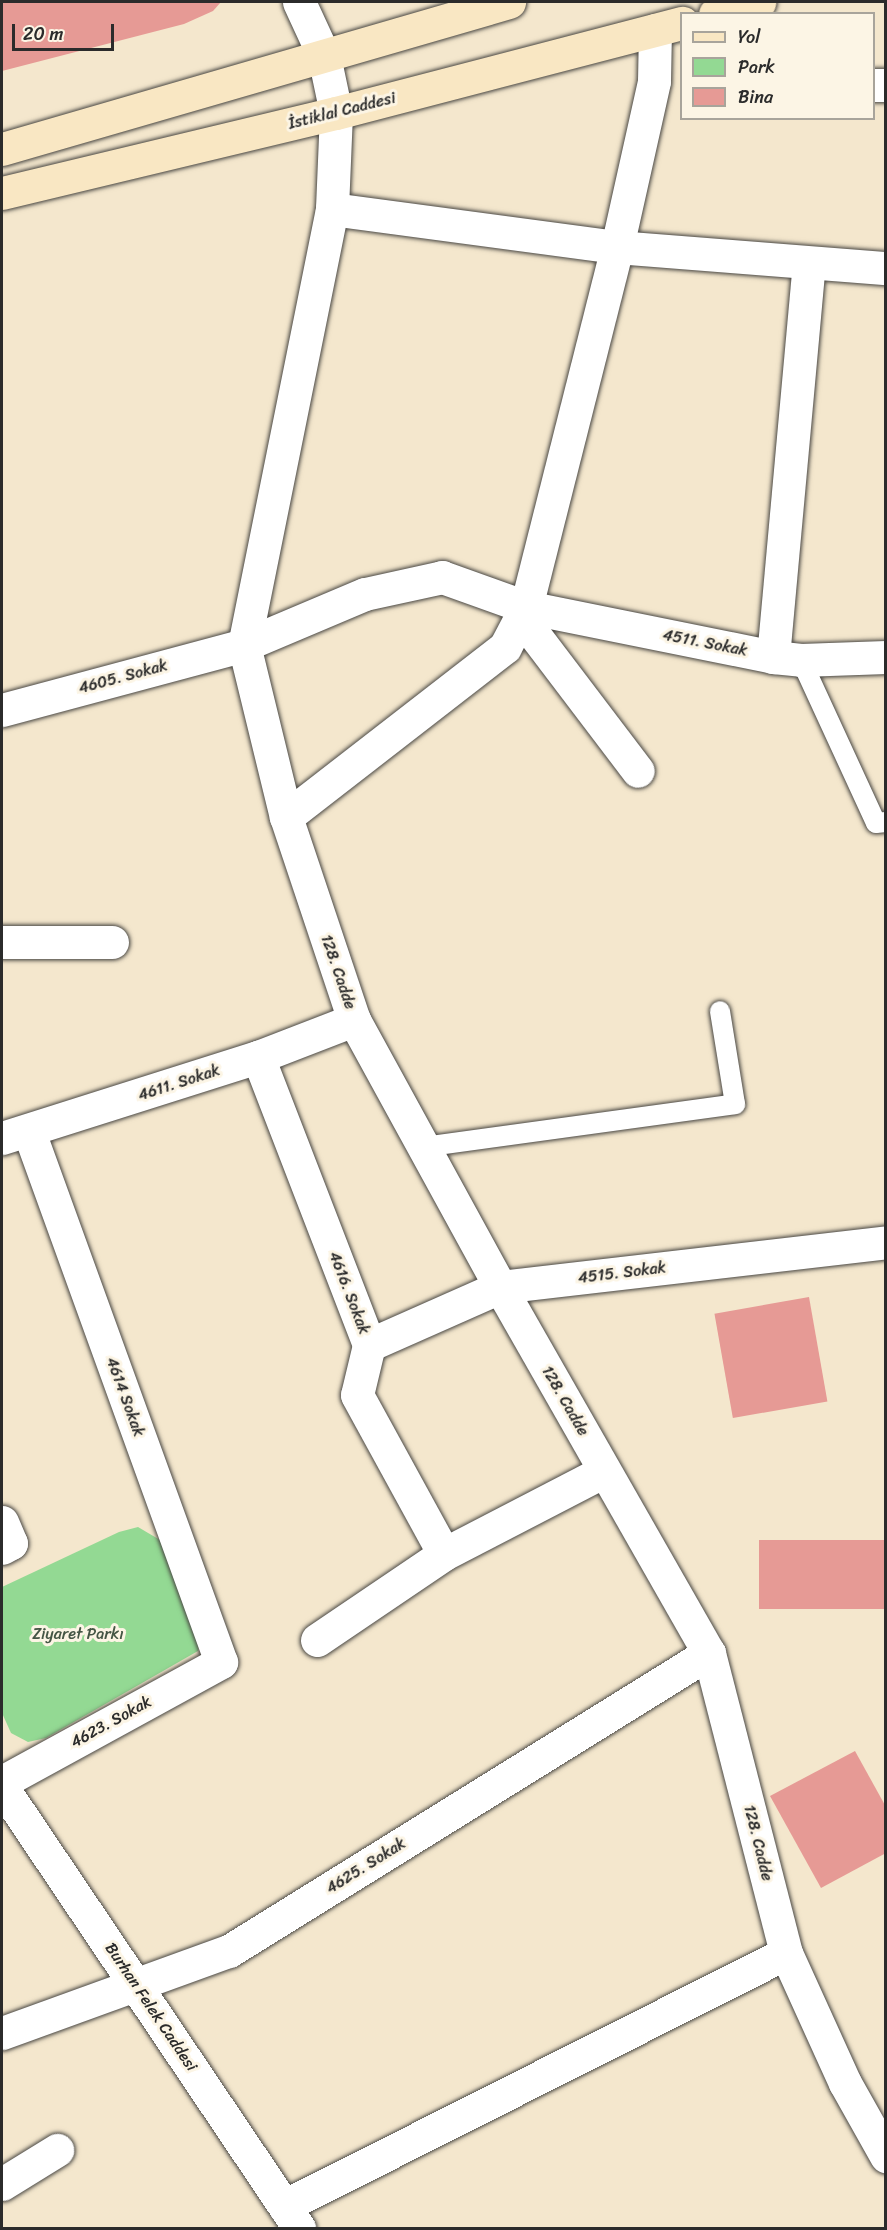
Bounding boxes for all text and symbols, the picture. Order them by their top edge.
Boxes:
scale bar [15,12,117,50]
legend [680,12,875,120]
text: 20 m [23,18,63,50]
text: Yol [738,21,760,53]
text: Park [738,51,775,83]
text: Bina [738,81,773,113]
street label: İstiklal Caddesi [287,89,397,133]
street label: 4511. Sokak [661,625,749,661]
street label: 4605. Sokak [76,656,170,698]
street label: 128. Cadde [316,932,360,1012]
street label: 4611. Sokak [136,1061,222,1105]
street label: 4616. Sokak [324,1249,374,1337]
street label: 4515. Sokak [577,1258,667,1288]
street label: 4614 Sokak [102,1355,148,1439]
street label: 128. Cadde [537,1362,593,1440]
park label: Ziyaret Parkı [32,1624,124,1644]
street label: 4623. Sokak [67,1692,155,1752]
street label: 128. Cadde [739,1803,777,1883]
street label: 4625. Sokak [323,1834,409,1898]
street label: Burhan Felek Caddesi [101,1939,201,2075]

